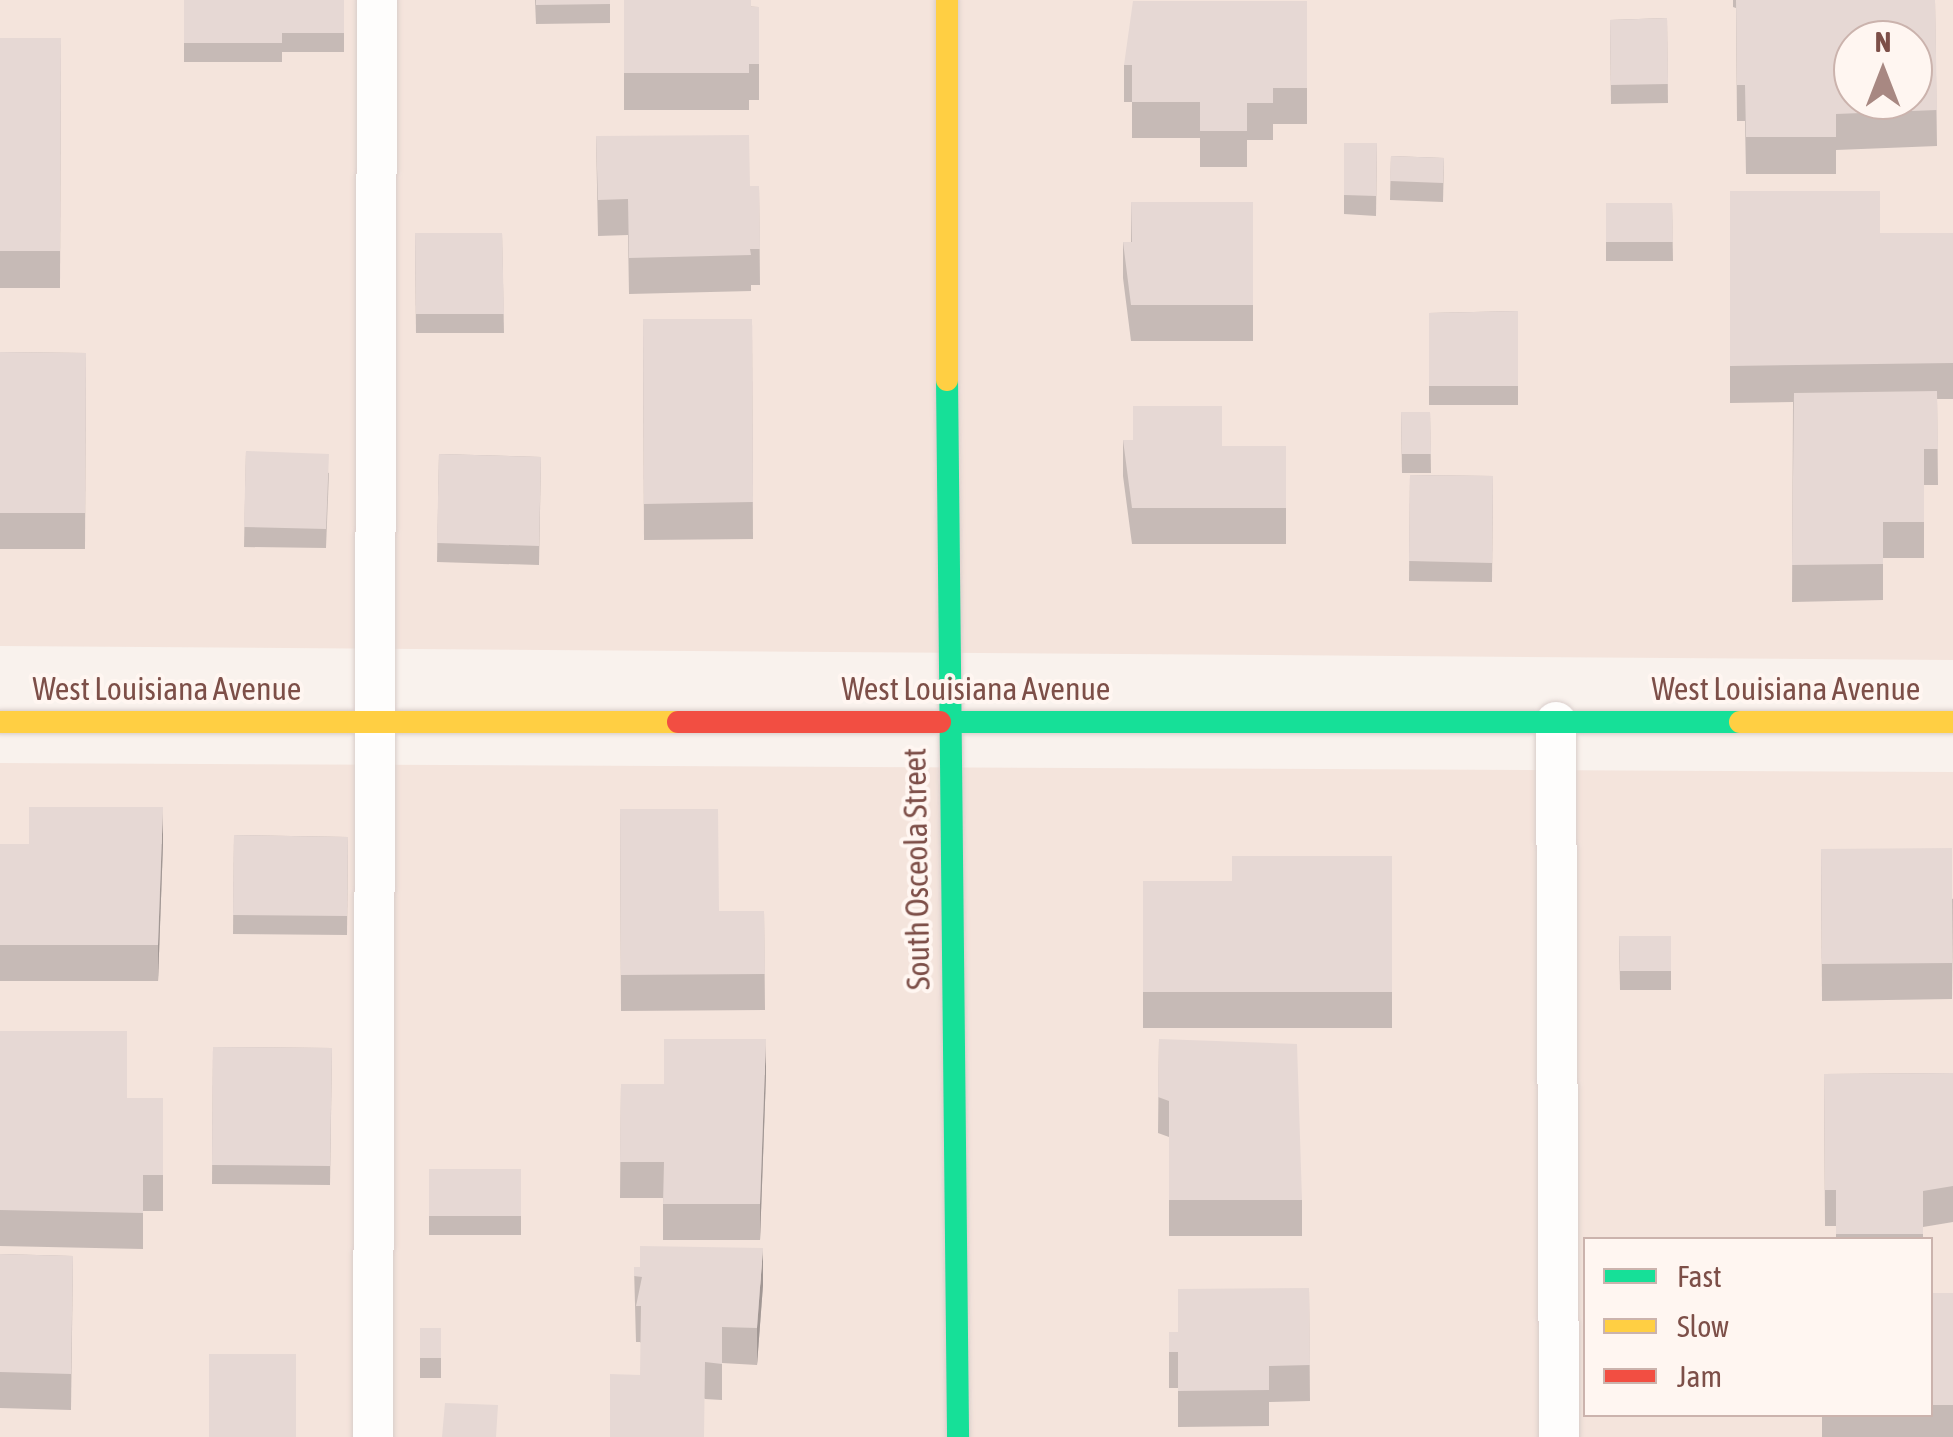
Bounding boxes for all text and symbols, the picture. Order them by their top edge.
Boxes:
north arrow [1833,20,1933,120]
text: N [1875,26,1891,58]
street label: West Louisiana Avenue [33,670,301,708]
street label: West Louisiana Avenue [842,670,1110,708]
street label: West Louisiana Avenue [1652,670,1920,708]
street label: South Osceola Street [896,748,938,990]
legend [1583,1237,1933,1417]
text: Fast [1677,1259,1722,1293]
text: Slow [1677,1309,1729,1343]
text: Jam [1677,1359,1722,1393]

